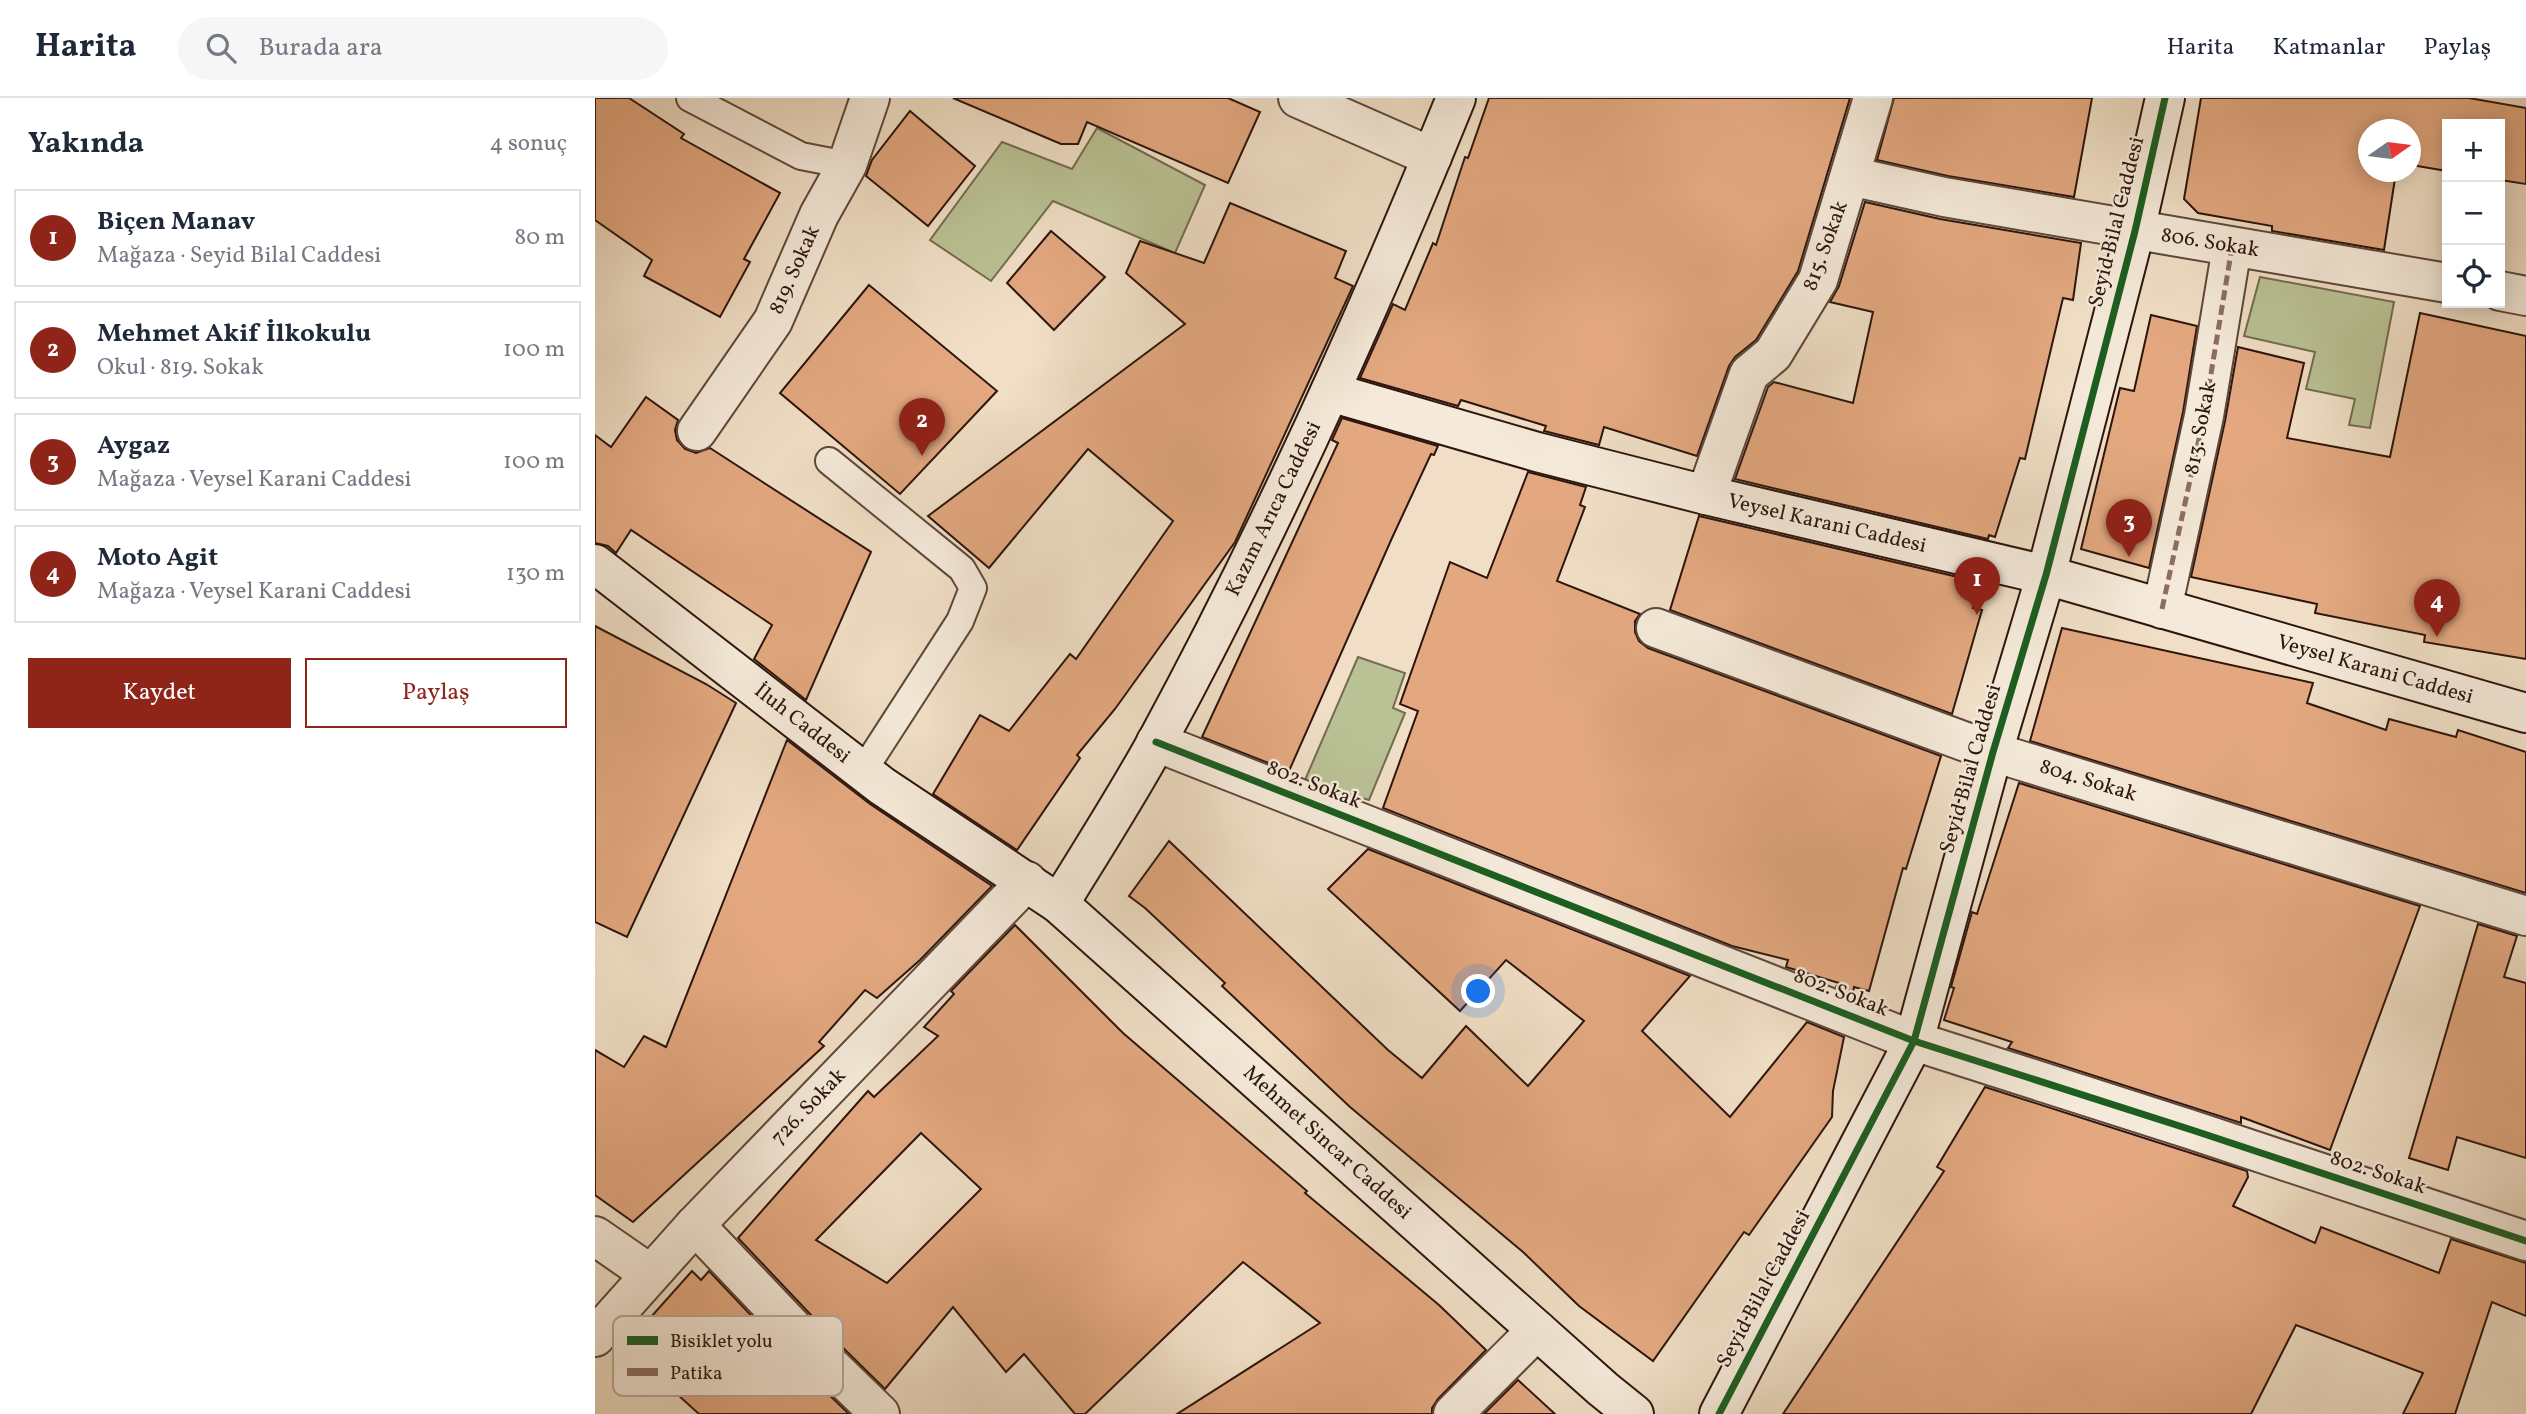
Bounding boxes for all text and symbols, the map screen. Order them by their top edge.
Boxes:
search box [178,17,668,80]
text: Harita [35,25,136,71]
icon: search [202,29,240,67]
text: Burada ara [258,30,383,66]
text: Harita [2167,31,2234,65]
text: Katmanlar [2272,31,2385,65]
text: Paylaş [2423,31,2491,65]
north arrow [2358,119,2421,182]
map controls [2442,119,2505,308]
button: + [2442,119,2505,182]
text: Yakında [28,123,144,165]
text: 4 sonuç [490,128,567,160]
street label: Seyid Bilal Caddesi [2082,134,2152,310]
button: − [2442,182,2505,245]
street label: 815. Sokak [1796,196,1856,295]
text: Biçen Manav [97,204,255,240]
street label: 819. Sokak [762,220,828,319]
street label: 806. Sokak [2159,221,2262,265]
text: 1 [48,222,58,254]
text: 80 m [515,222,565,254]
text: Mağaza · Seyid Bilal Caddesi [97,240,381,272]
button: locate [2442,245,2505,308]
text: Mehmet Akif İlkokulu [97,316,371,352]
text: 2 [47,334,59,366]
text: 100 m [503,334,565,366]
text: Okul · 819. Sokak [97,352,264,384]
street label: 813. Sokak [2178,378,2224,477]
pin: 2 [899,398,945,456]
street label: Kazım Arıca Caddesi [1219,417,1329,601]
text: Aygaz [97,428,170,464]
text: 3 [47,446,59,478]
text: 100 m [503,446,565,478]
text: Mağaza · Veysel Karani Caddesi [97,464,411,496]
street label: Veysel Karani Caddesi [1725,487,1929,561]
pin: 3 [2106,499,2152,557]
text: Moto Agit [97,540,218,576]
pin: 1 [1954,557,2000,615]
text: 4 [46,558,60,590]
text: 130 m [506,558,565,590]
text: Mağaza · Veysel Karani Caddesi [97,576,411,608]
pin: 4 [2414,579,2460,637]
street label: Veysel Karani Caddesi [2273,628,2477,712]
button: Kaydet [28,658,291,728]
button: Paylaş [305,658,567,728]
street label: İluh Caddesi [748,677,856,771]
street label: Seyid Bilal Caddesi [1933,681,2009,857]
street label: 804. Sokak [2036,752,2141,810]
street label: 802. Sokak [1262,754,1366,817]
street label: 802. Sokak [1789,962,1893,1025]
your location [1461,974,1495,1008]
street label: Mehmet Sincar Caddesi [1236,1059,1418,1227]
street label: 726. Sokak [765,1062,853,1152]
street label: 802. Sokak [2326,1144,2430,1202]
street label: Seyid Bilal Caddesi [1710,1205,1818,1373]
legend [613,1316,843,1396]
text: Bisiklet yolu [670,1329,773,1355]
text: Patika [670,1361,722,1387]

